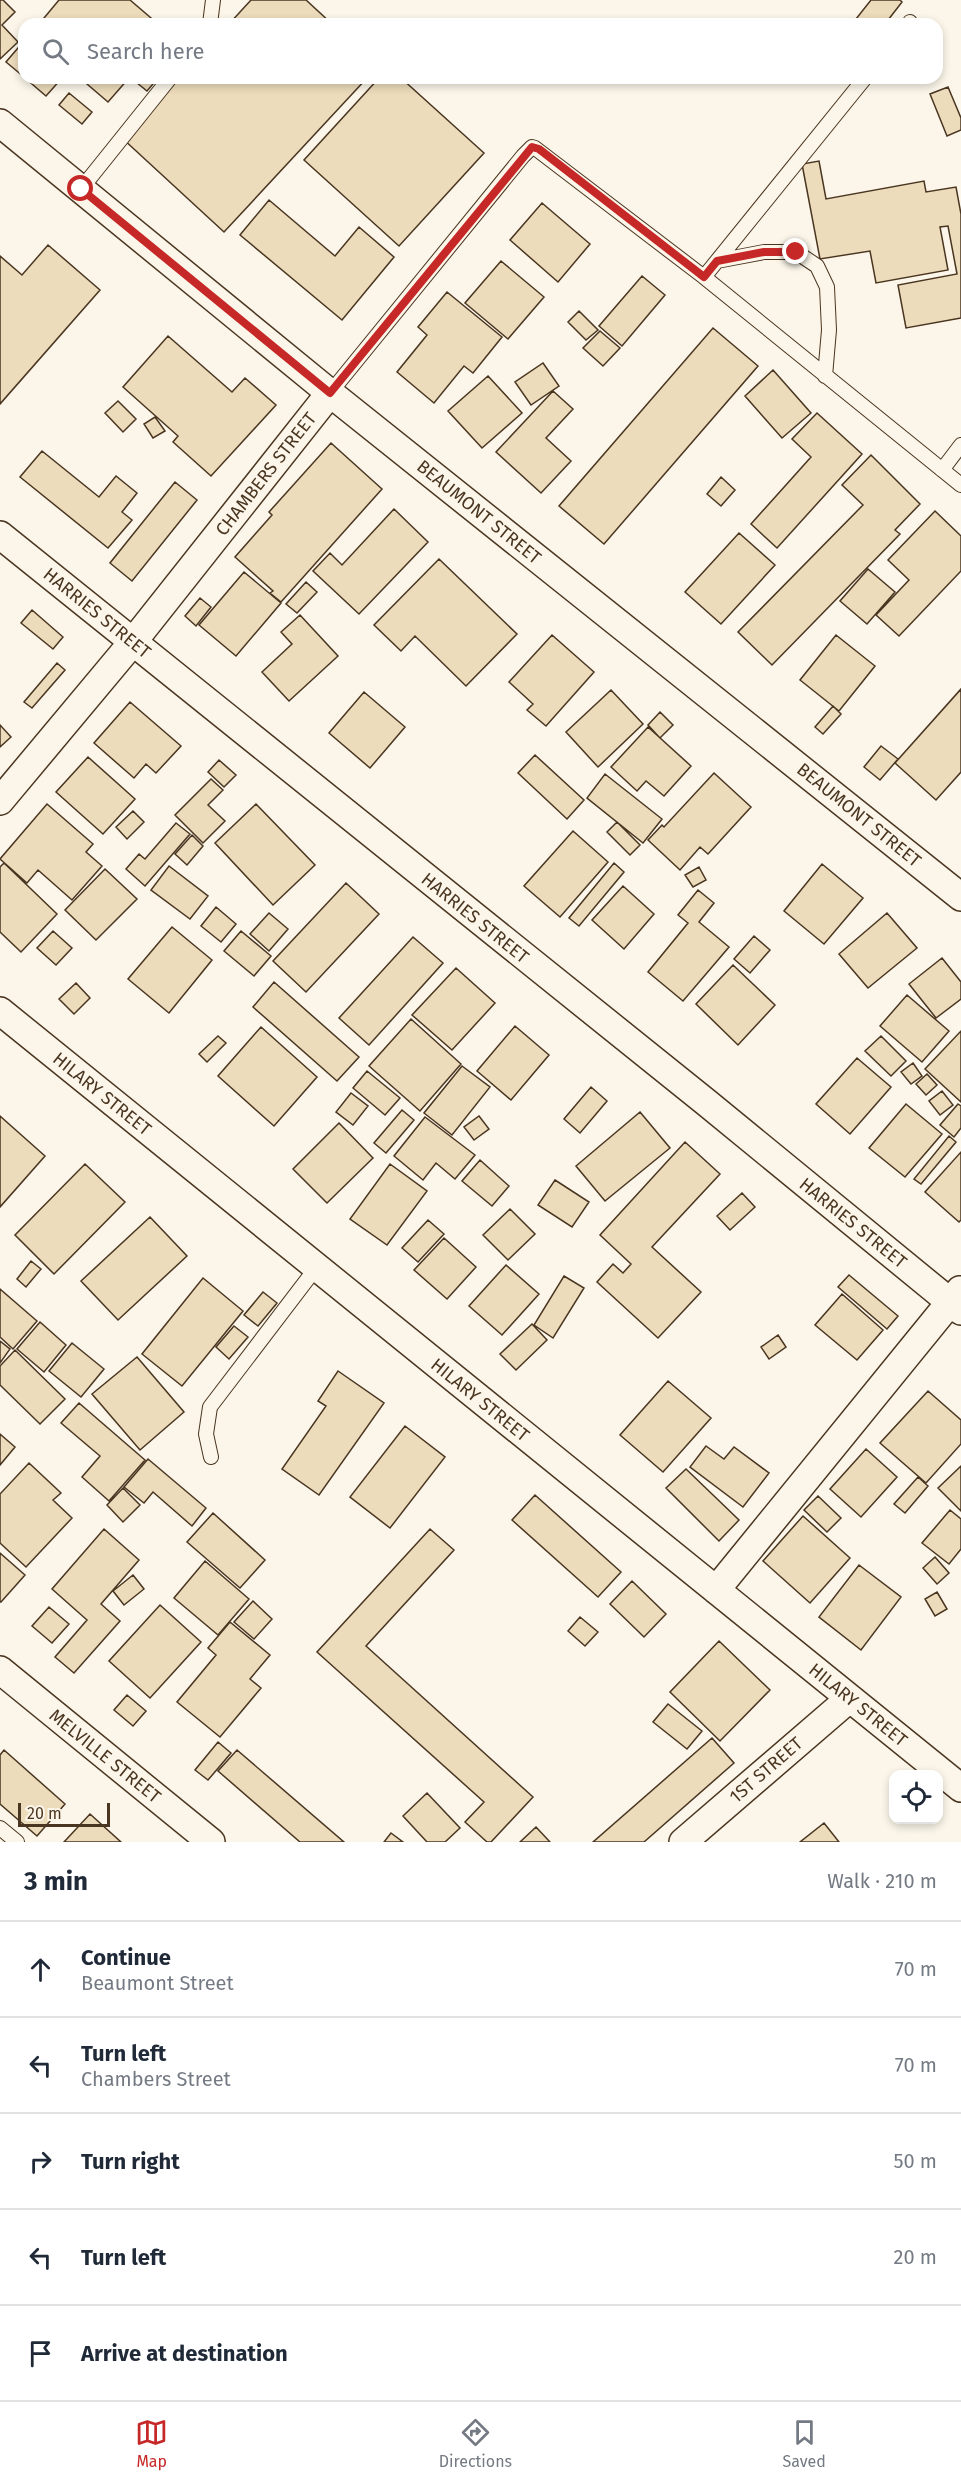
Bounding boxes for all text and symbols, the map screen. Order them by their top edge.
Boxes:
search box [18,18,943,84]
icon: search [39,35,72,68]
text: Search here [87,38,205,65]
route start [67,175,93,201]
route end [782,238,808,264]
street label: CHAMBERS STREET [211,407,321,540]
street label: BEAUMONT STREET [412,455,546,569]
street label: HARRIES STREET [39,563,156,663]
street label: BEAUMONT STREET [792,758,926,872]
street label: HARRIES STREET [417,868,534,968]
street label: HILARY STREET [48,1048,156,1141]
street label: HARRIES STREET [795,1173,912,1273]
street label: HILARY STREET [426,1354,534,1447]
street label: HILARY STREET [804,1659,912,1752]
street label: MELVILLE STREET [45,1704,166,1808]
street label: 1ST STREET [725,1732,807,1808]
map controls [889,1770,943,1824]
button: locate [889,1770,943,1824]
scale bar [18,1800,110,1828]
text: 20 m [27,1804,62,1823]
text: 3 min [24,1866,88,1897]
text: Walk · 210 m [827,1869,937,1893]
text: Continue [81,1944,171,1971]
icon: ahead [24,1953,57,1986]
text: 70 m [895,1957,937,1981]
text: Beaumont Street [81,1971,234,1995]
text: Turn left [81,2040,166,2067]
icon: left [24,2049,57,2082]
text: 70 m [895,2053,937,2077]
text: Chambers Street [81,2067,231,2091]
icon: right [24,2145,57,2178]
text: Turn right [81,2148,180,2175]
text: 50 m [893,2149,937,2173]
icon: left [24,2241,57,2274]
text: Turn left [81,2244,166,2271]
text: 20 m [894,2245,937,2269]
icon: arrive [24,2337,57,2370]
text: Arrive at destination [81,2340,288,2367]
tab: Map [135,2416,168,2471]
tab: Directions [439,2416,512,2471]
tab: Saved [782,2416,826,2471]

